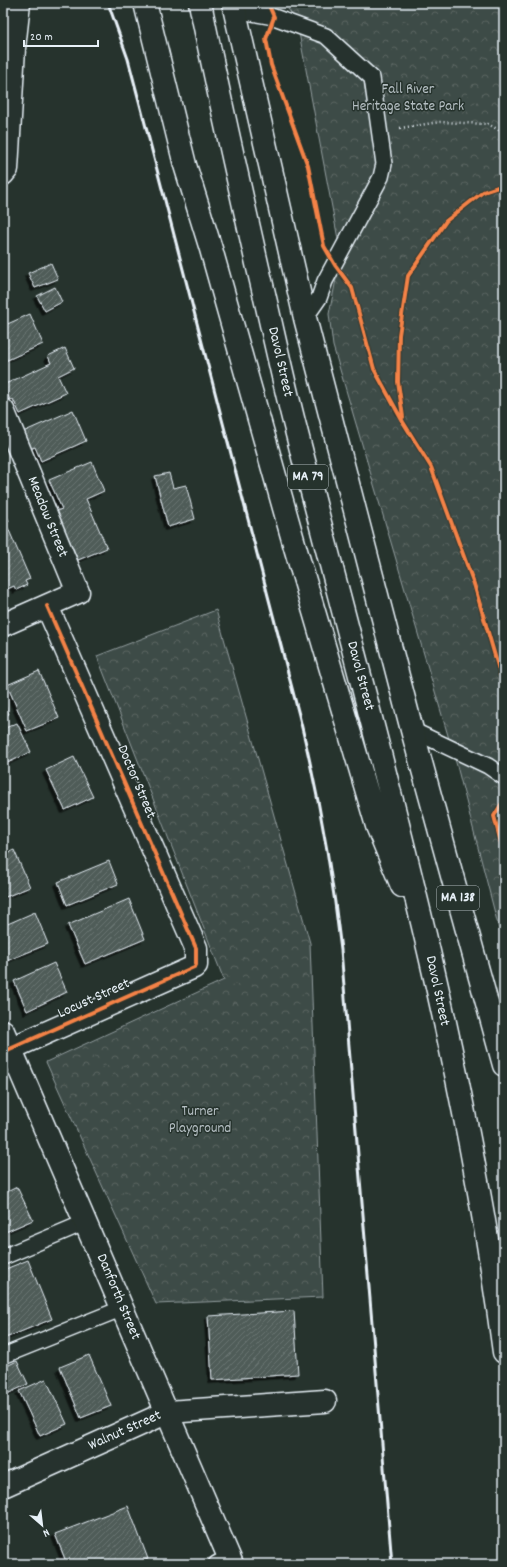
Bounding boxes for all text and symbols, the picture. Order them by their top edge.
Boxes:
scale bar [24,22,98,48]
text: 20 m [30,29,53,46]
park label: Fall River Heritage State Park [352,79,464,118]
street label: Davol Street [261,325,299,400]
road number: MA 79 [288,465,328,489]
street label: Meadow Street [21,473,73,561]
street label: Davol Street [340,639,380,714]
street label: Doctor Street [111,742,162,823]
road number: MA 138 [437,886,479,910]
street label: Davol Street [419,954,455,1029]
street label: Locust Street [54,973,134,1025]
park label: Turner Playground [169,1101,231,1140]
street label: Danforth Street [90,1251,146,1344]
street label: Walnut Street [85,1405,166,1457]
north arrow [22,1505,62,1545]
text: N [39,1524,52,1541]

